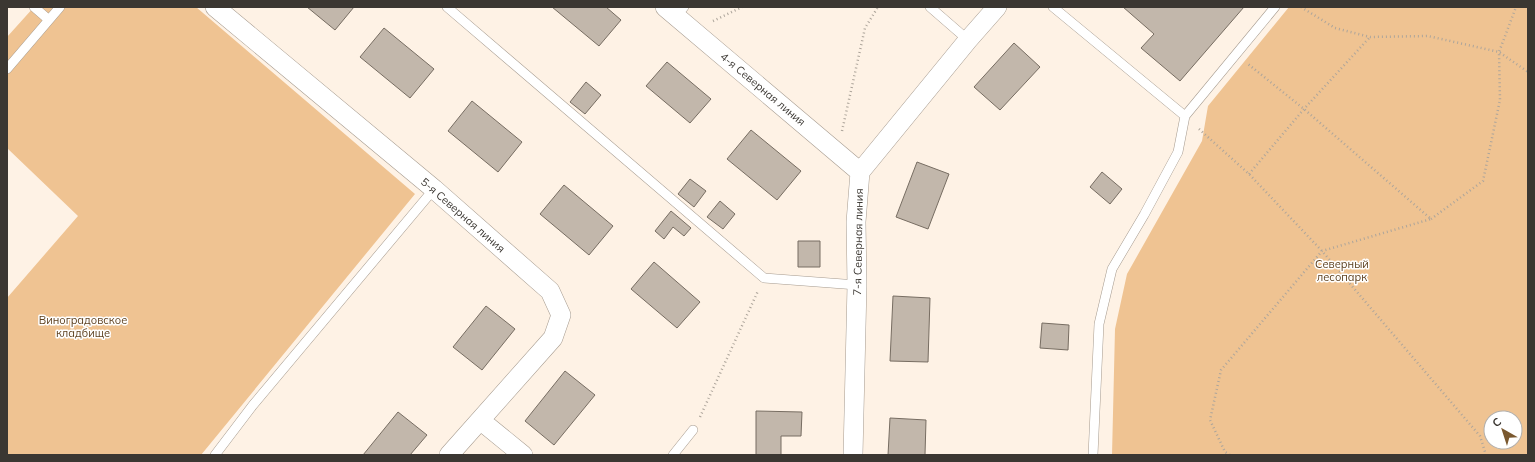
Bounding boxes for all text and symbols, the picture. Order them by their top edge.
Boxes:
street label: 4-я Северная линия [718,49,808,129]
street label: 5-я Северная линия [418,175,508,255]
street label: 7-я Северная линия [850,188,866,296]
park label: Северный лесопарк [1315,257,1369,284]
park label: Виноградовское кладбище [39,313,127,340]
north arrow [1483,410,1523,450]
text: С [1489,414,1504,430]

